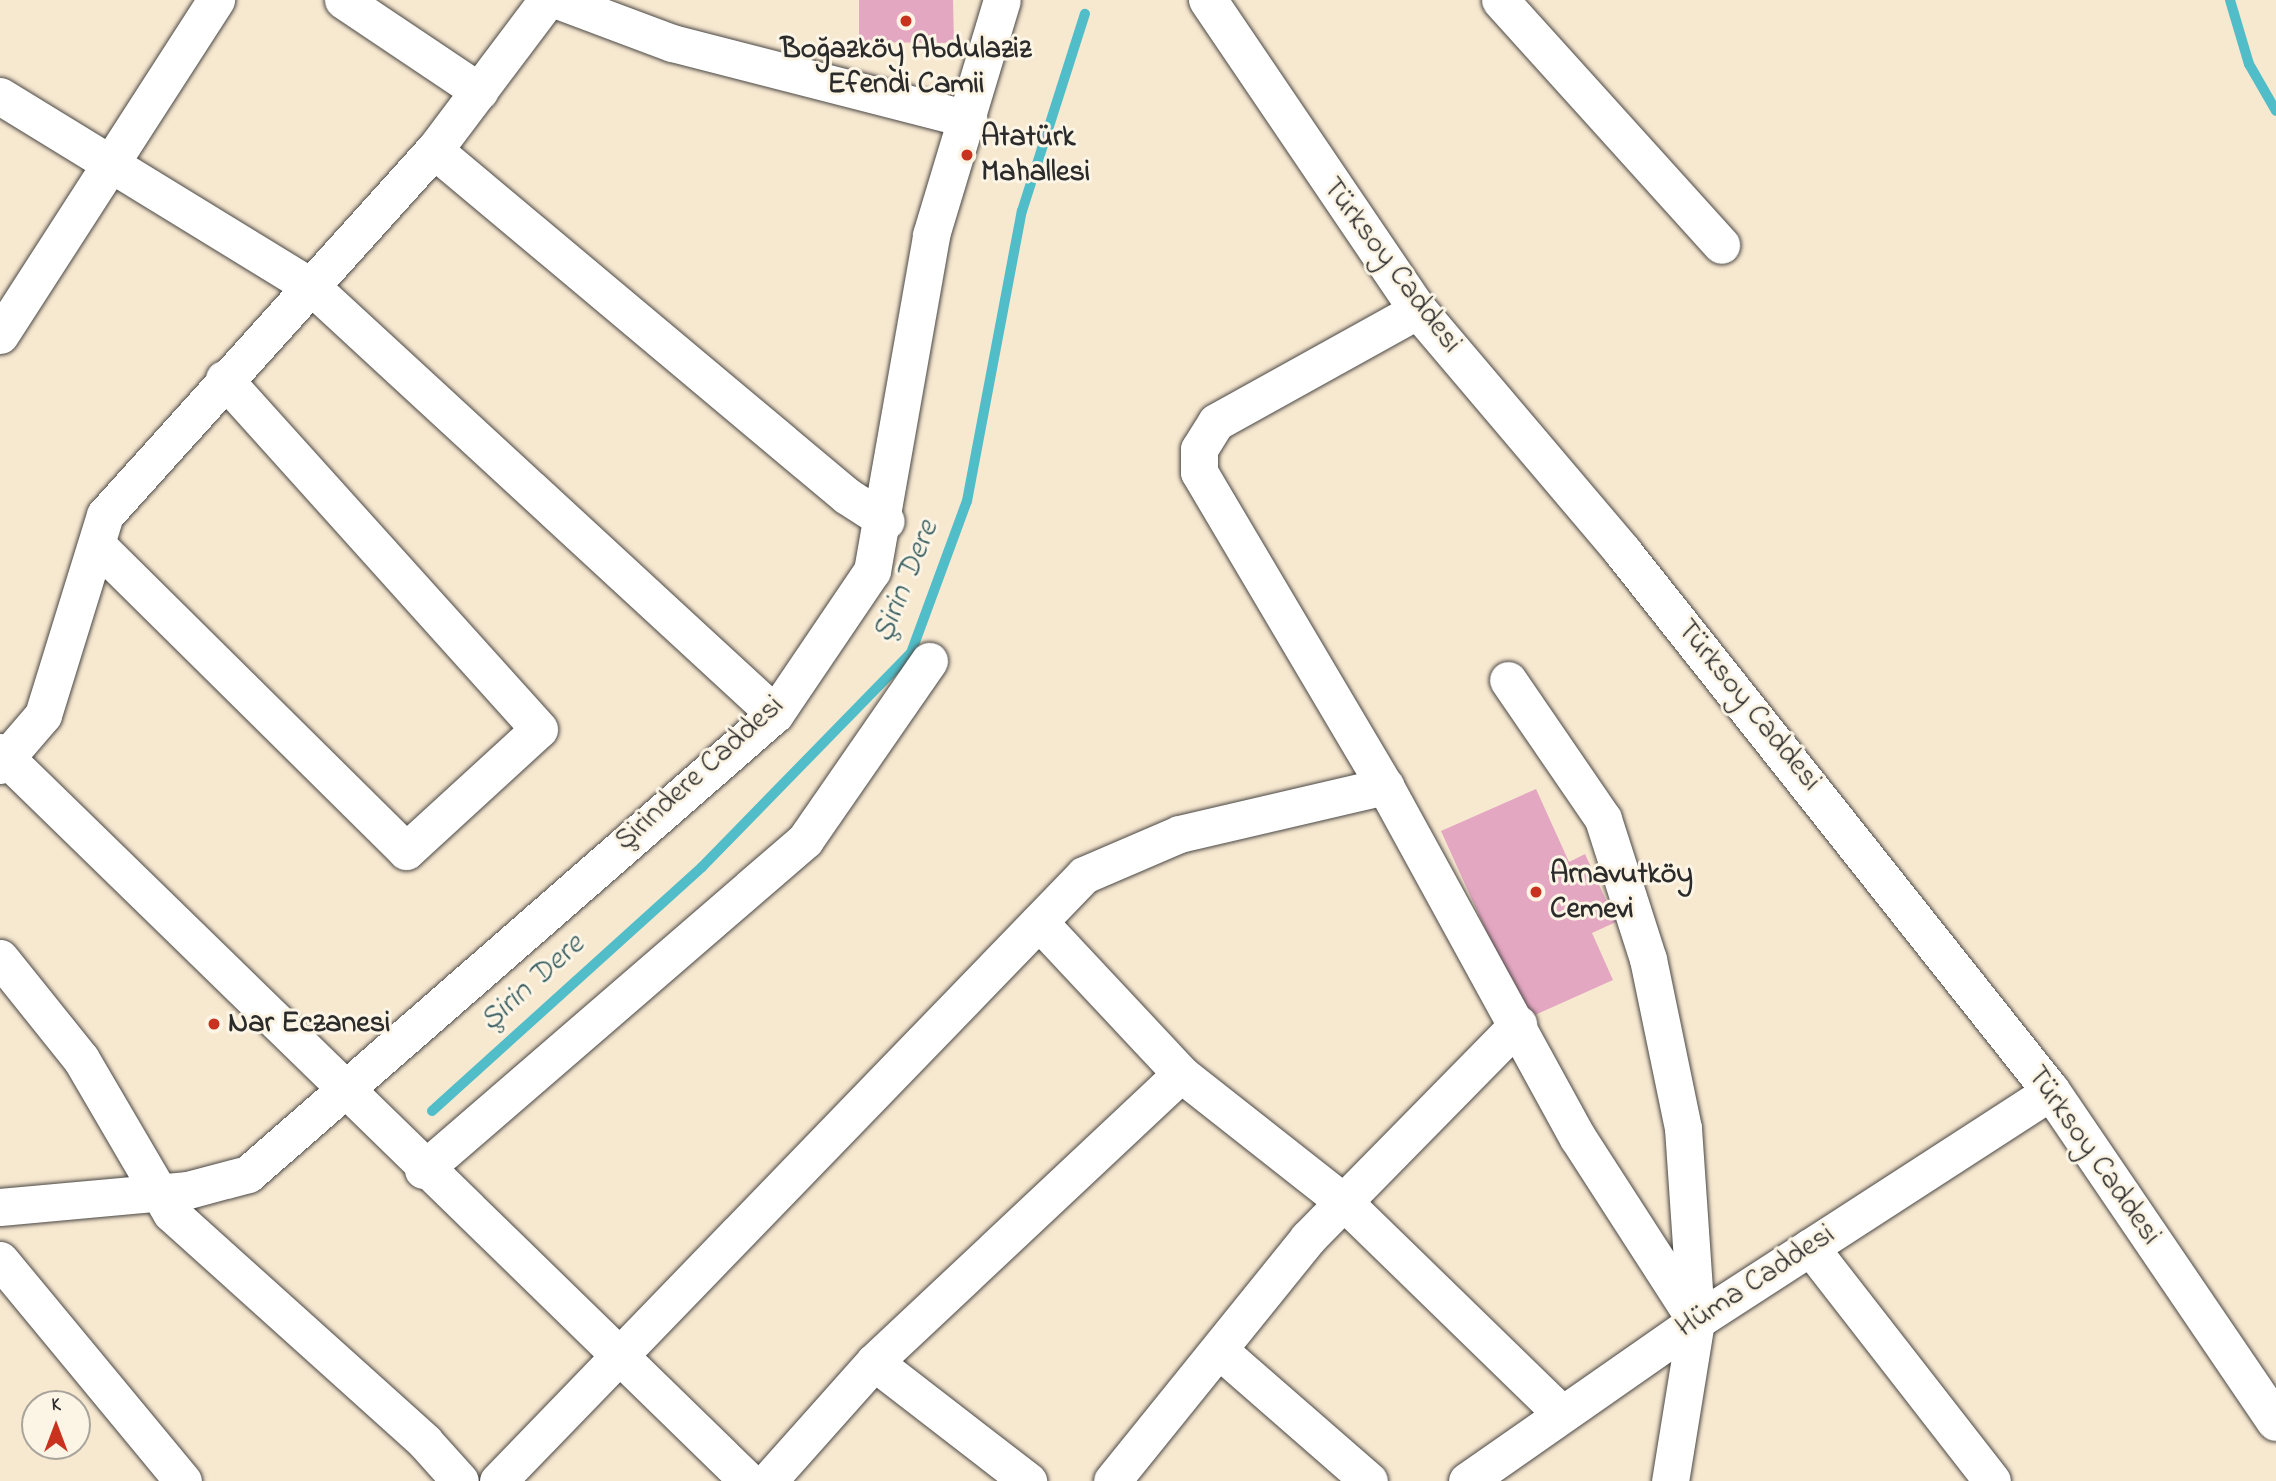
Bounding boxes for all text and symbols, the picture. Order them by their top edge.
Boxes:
marker: Boğazköy Abdulaziz Efendi Camii [898,13,914,29]
place label: Boğazköy Abdulaziz Efendi Camii [780,32,1032,102]
place label: Atatürk Mahallesi [981,120,1090,190]
marker: Atatürk Mahallesi [959,147,975,163]
street label: Türksoy Caddesi [1313,171,1469,361]
water label: Şirin Dere [865,516,949,648]
street label: Türksoy Caddesi [1668,613,1828,799]
street label: Şirindere Caddesi [608,689,792,859]
place label: Arnavutköy Cemevi [1550,857,1693,928]
marker: Arnavutköy Cemevi [1528,884,1544,900]
water label: Şirin Dere [473,927,593,1041]
place label: Nar Eczanesi [228,1006,390,1042]
marker: Nar Eczanesi [206,1016,222,1032]
street label: Türksoy Caddesi [2018,1059,2168,1253]
street label: Hüma Caddesi [1670,1217,1842,1347]
north arrow [21,1390,91,1460]
text: K [51,1392,61,1419]

